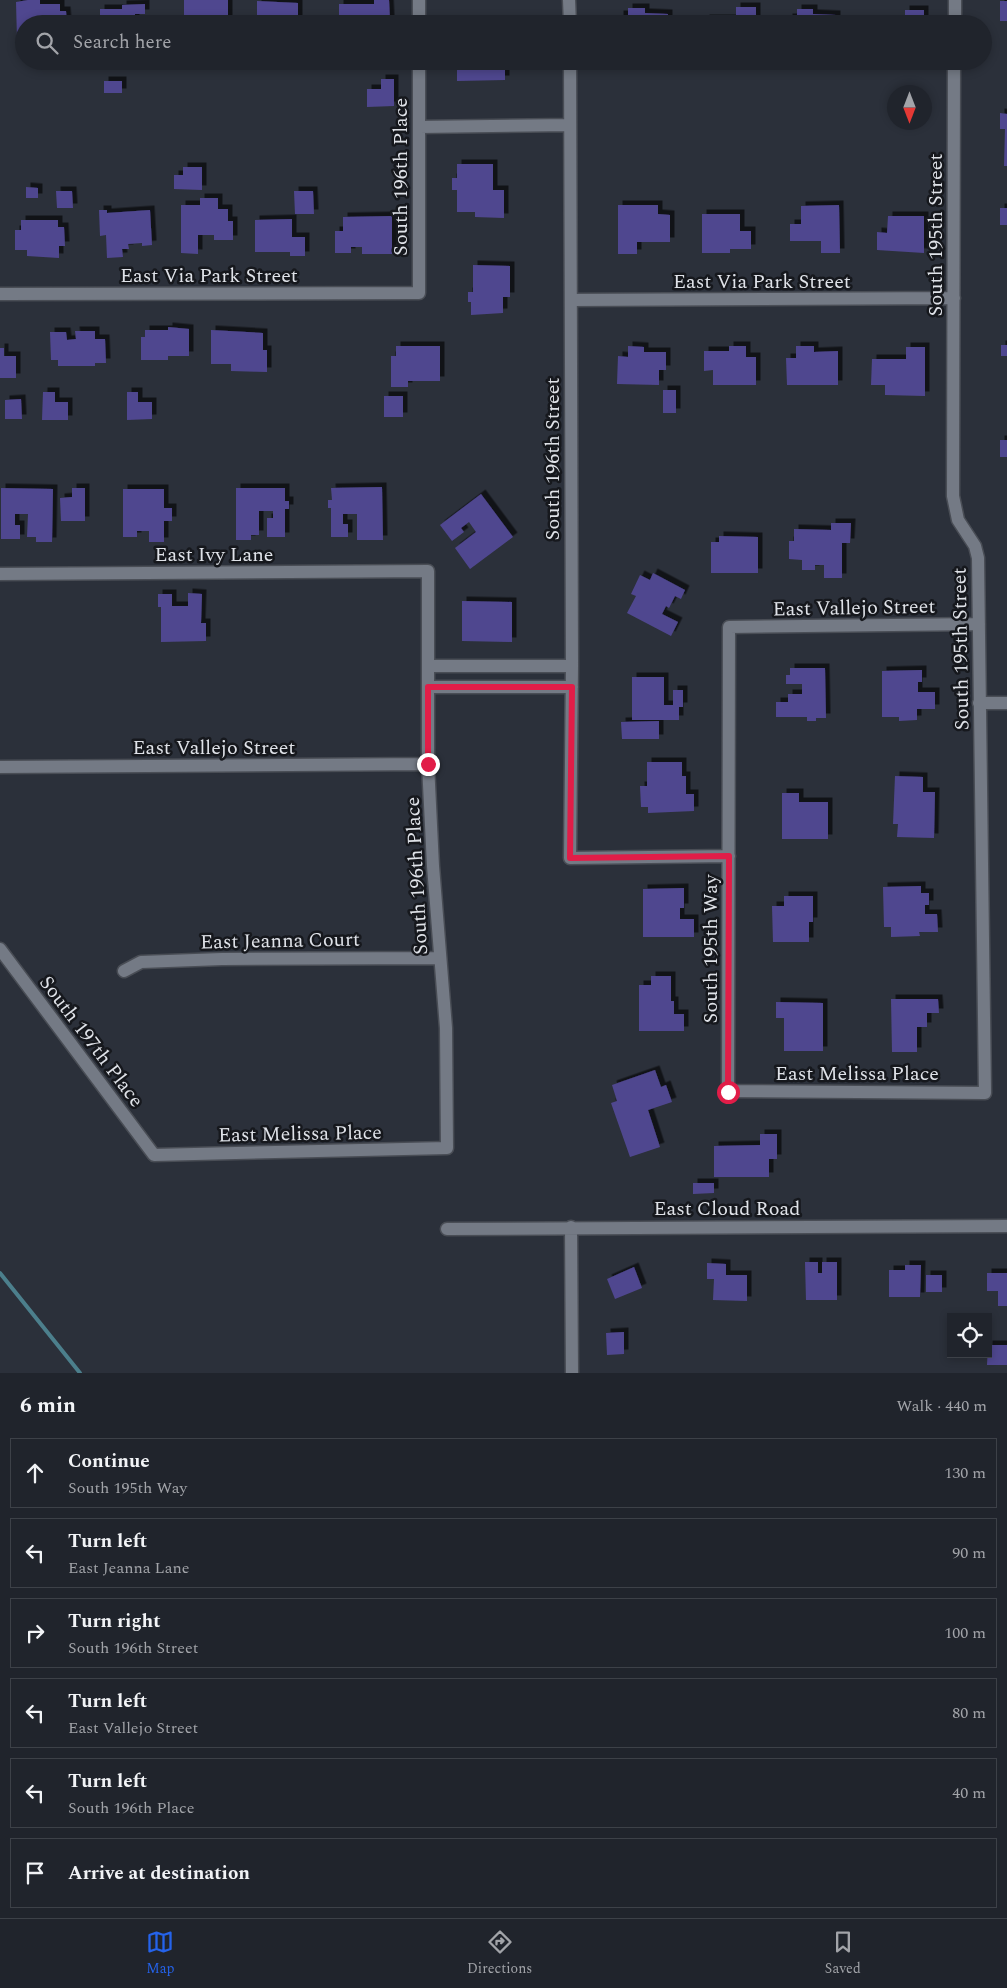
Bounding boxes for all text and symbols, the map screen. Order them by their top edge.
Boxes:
search box [15,15,992,70]
text: Search here [73,28,172,57]
icon: search [33,29,61,57]
north arrow [887,85,932,130]
street label: South 196th Place [386,98,416,256]
street label: South 195th Street [921,154,951,316]
street label: East Via Park Street [120,261,298,291]
street label: East Via Park Street [673,267,851,297]
street label: South 196th Street [538,378,568,540]
street label: East Ivy Lane [154,540,274,570]
street label: South 195th Street [945,567,977,731]
street label: East Vallejo Street [772,592,936,624]
street label: East Vallejo Street [133,733,295,763]
route end [417,753,440,776]
street label: South 196th Place [398,796,436,956]
street label: South 195th Way [696,873,726,1023]
street label: East Jeanna Court [200,925,360,957]
street label: South 197th Place [32,969,151,1114]
street label: East Melissa Place [775,1059,939,1089]
route start [717,1081,740,1104]
street label: East Melissa Place [218,1118,382,1150]
street label: East Cloud Road [653,1194,801,1224]
map controls [947,1313,992,1358]
button: locate [947,1313,992,1358]
text: 6 min [20,1390,76,1422]
text: Walk · 440 m [896,1394,987,1418]
text: Continue [68,1447,150,1476]
icon: ahead [21,1459,49,1487]
text: 130 m [944,1461,986,1485]
text: South 195th Way [68,1476,187,1500]
text: Turn left [68,1527,147,1556]
icon: left [21,1539,49,1567]
text: 90 m [952,1541,986,1565]
text: East Jeanna Lane [68,1556,190,1580]
text: Turn right [68,1607,161,1636]
icon: right [21,1619,49,1647]
text: 100 m [944,1621,986,1645]
text: South 196th Street [68,1636,198,1660]
text: Turn left [68,1687,147,1716]
icon: left [21,1699,49,1727]
text: 80 m [952,1701,986,1725]
text: East Vallejo Street [68,1716,198,1740]
text: Turn left [68,1767,147,1796]
icon: left [21,1779,49,1807]
text: 40 m [952,1781,986,1805]
text: South 196th Place [68,1796,195,1820]
icon: arrive [21,1859,49,1887]
text: Arrive at destination [68,1859,250,1888]
tab: Map [146,1928,174,1979]
tab: Directions [467,1928,532,1979]
tab: Saved [825,1928,861,1979]

